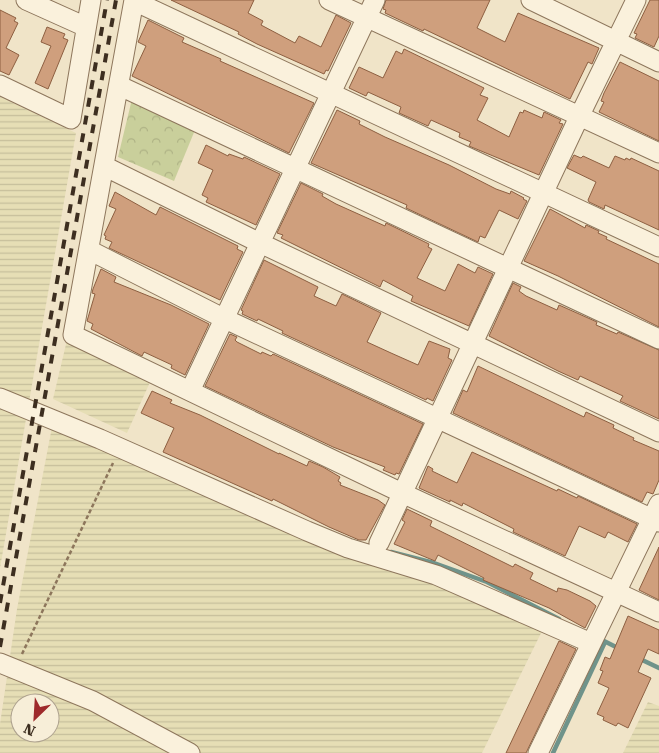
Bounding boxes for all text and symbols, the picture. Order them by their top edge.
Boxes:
north arrow [10,693,60,743]
text: N [21,720,38,739]

